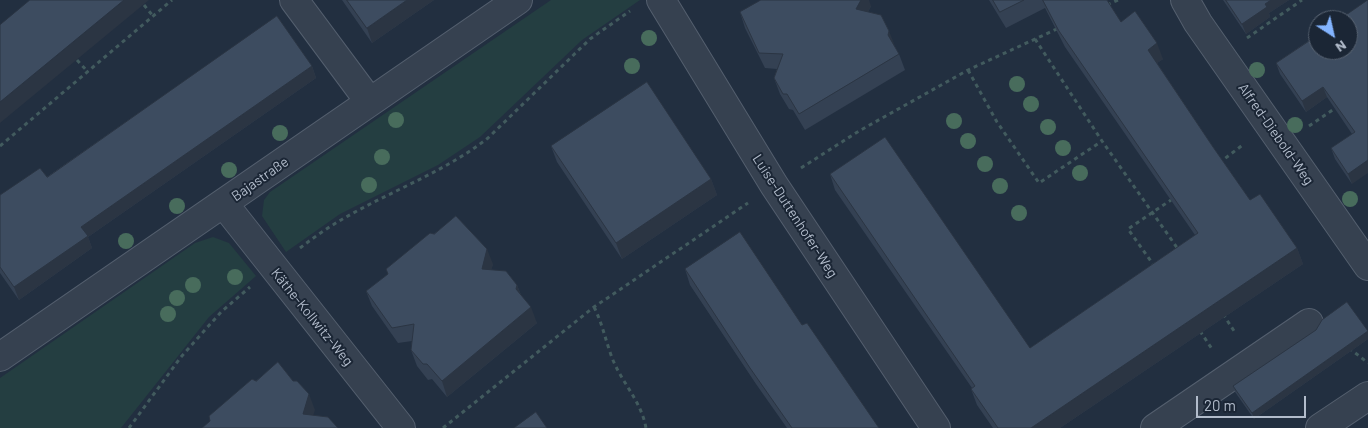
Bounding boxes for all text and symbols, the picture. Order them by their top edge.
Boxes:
north arrow [1308,10,1358,60]
text: N [1333,37,1350,57]
street label: Alfred-Diebold-Weg [1235,80,1317,188]
street label: Luise-Duttenhofer-Weg [749,151,841,281]
street label: Bajastraße [228,153,292,205]
street label: Käthe-Kollwitz-Weg [267,265,357,369]
scale bar [1198,386,1308,418]
text: 20 m [1204,396,1236,414]

